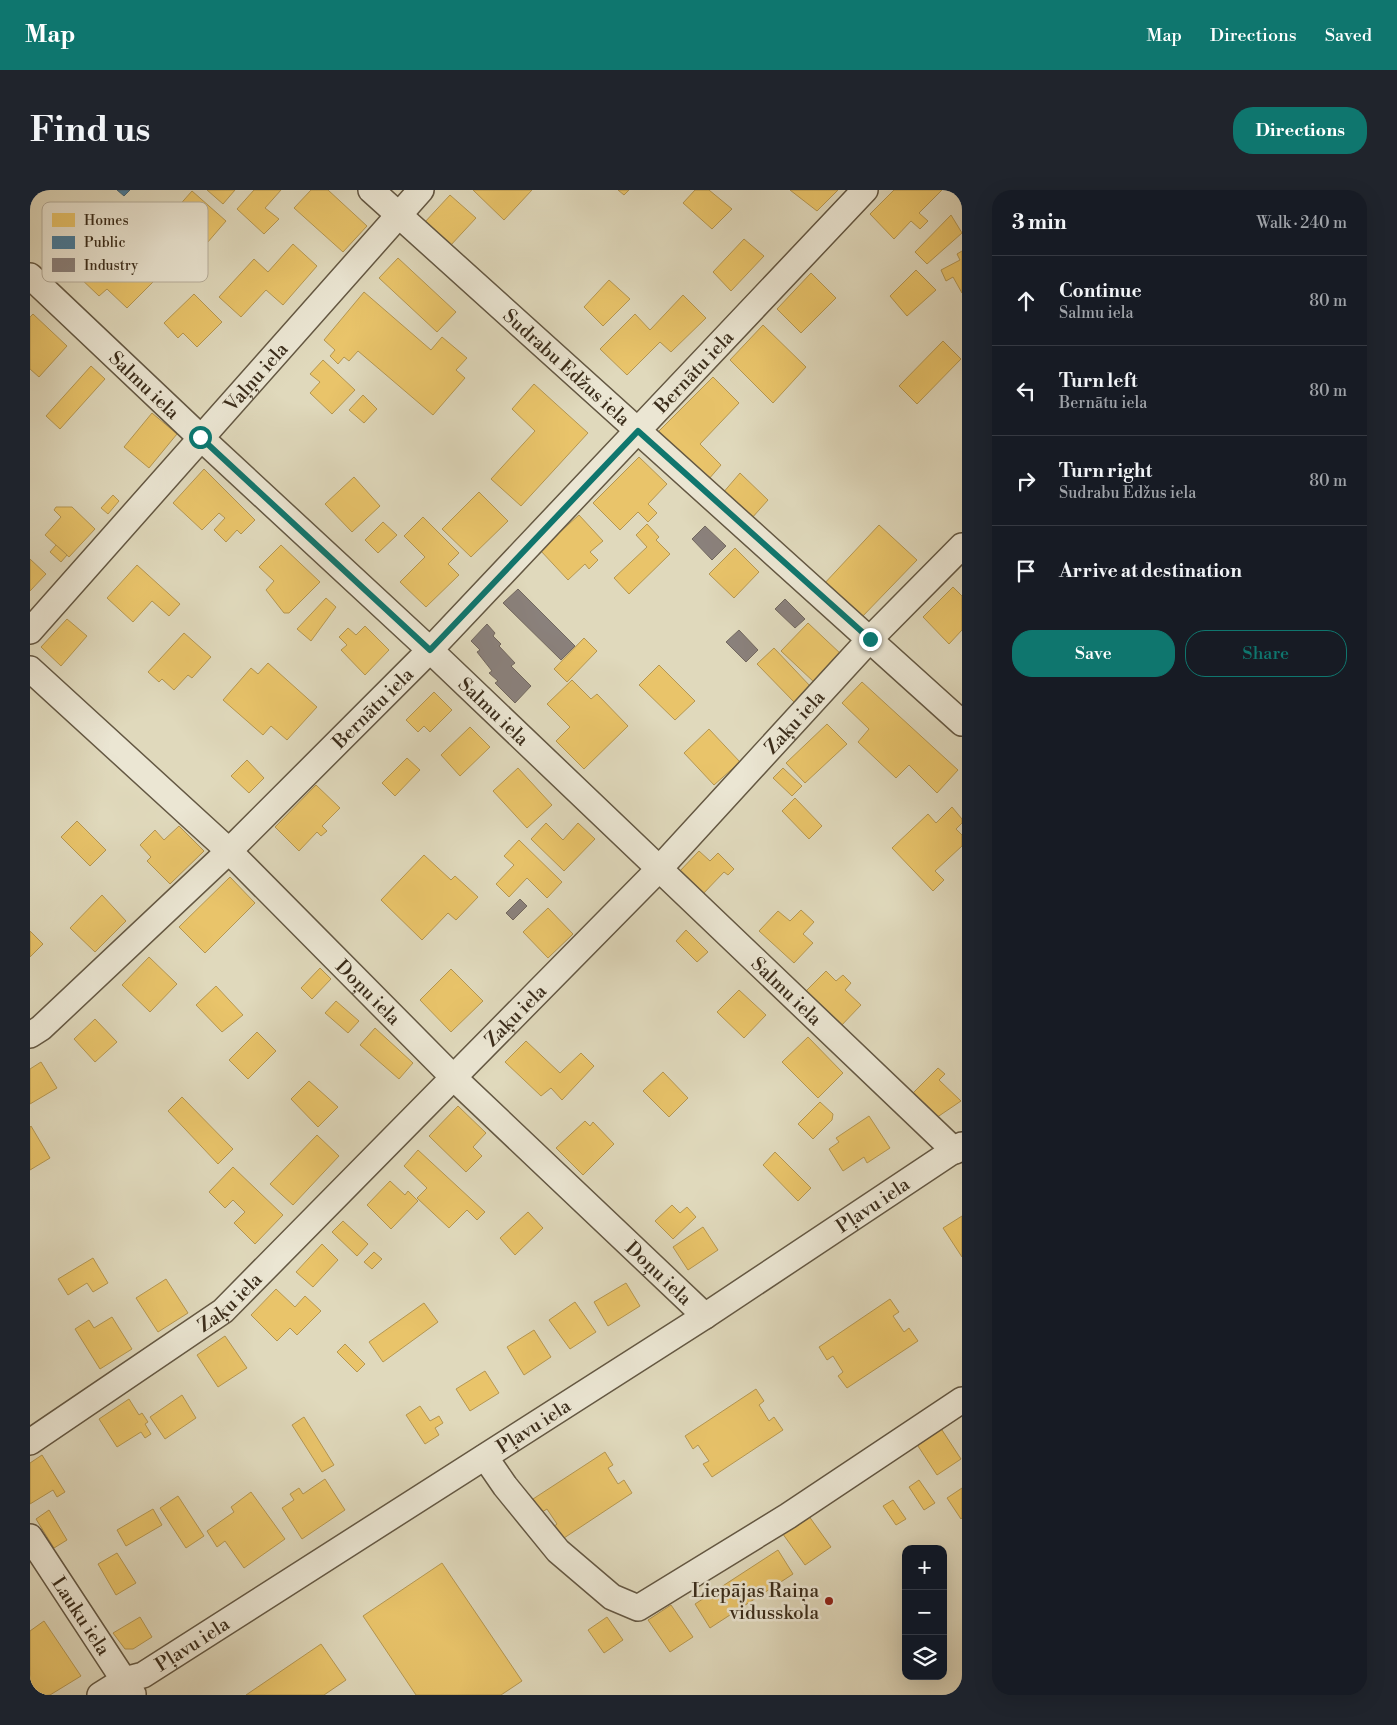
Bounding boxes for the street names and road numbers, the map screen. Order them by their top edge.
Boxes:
street label: Sudrabu Edžus iela [498,304,635,431]
street label: Bernātu iela [649,325,739,419]
street label: Vaļņu iela [219,337,294,418]
street label: Salmu iela [104,346,185,425]
street label: Bernātu iela [327,662,419,755]
street label: Salmu iela [453,672,534,751]
street label: Zaķu iela [760,685,830,759]
street label: Salmu iela [746,952,827,1031]
street label: Doņu iela [330,955,406,1031]
street label: Zaķu iela [480,979,552,1052]
street label: Pļavu iela [832,1172,915,1239]
street label: Doņu iela [620,1236,697,1311]
street label: Zaķu iela [193,1267,268,1338]
street label: Pļavu iela [492,1394,576,1459]
street label: Lauku iela [46,1572,116,1660]
street label: Pļavu iela [151,1612,234,1677]

